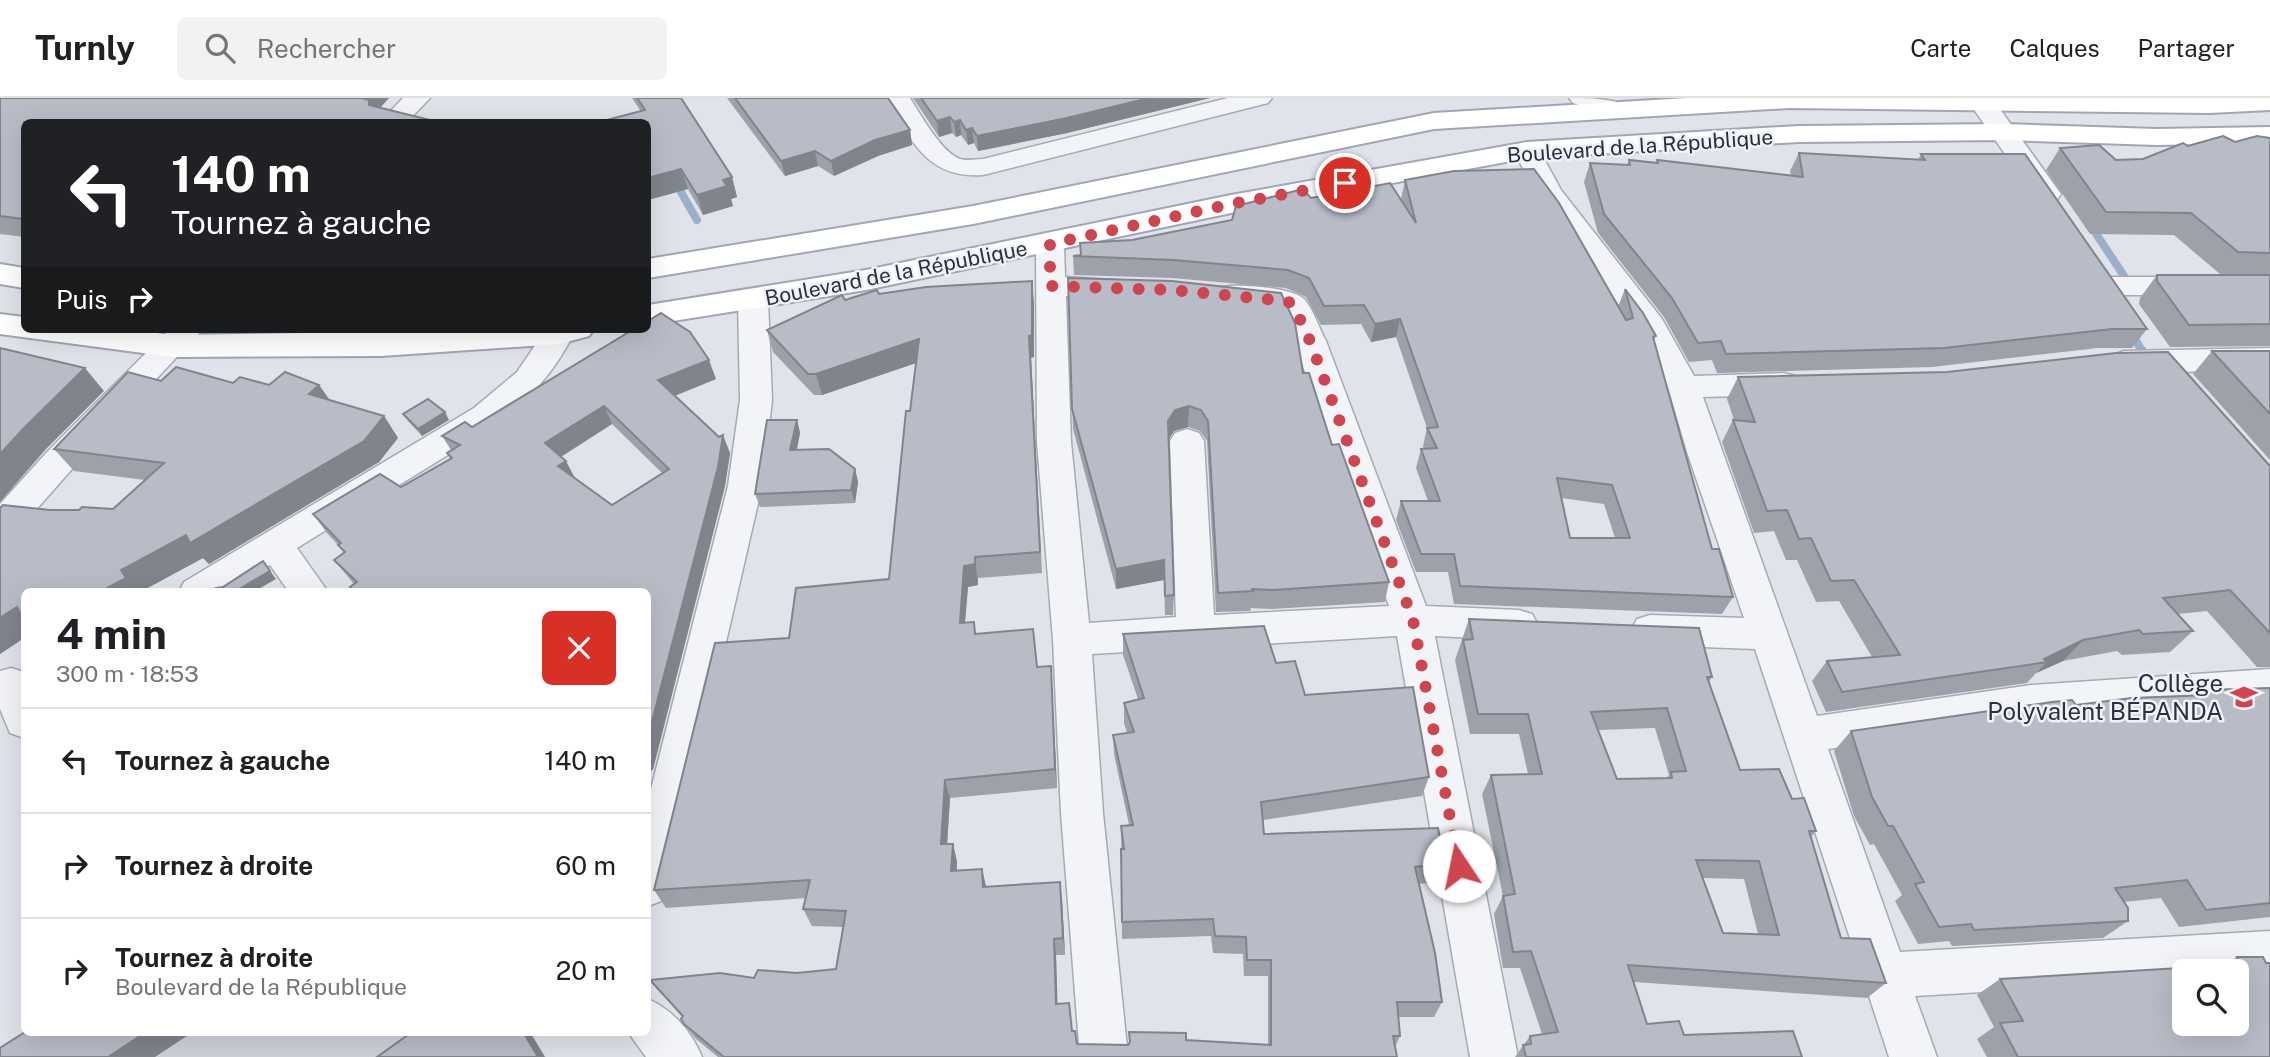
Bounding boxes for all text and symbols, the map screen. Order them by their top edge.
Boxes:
search box [177,17,667,80]
text: Turnly [35,29,135,67]
icon: search [201,29,239,67]
text: Rechercher [257,33,396,64]
text: Carte [1910,34,1971,62]
text: Calques [2009,34,2100,62]
text: Partager [2138,34,2235,62]
street label: Boulevard de la République [1506,124,1774,168]
text: 140 m [171,145,311,203]
icon: left [56,147,147,238]
pin [1315,153,1375,213]
icon: arrive [1326,164,1364,202]
text: Tournez à gauche [171,204,431,241]
street label: Boulevard de la République [763,235,1029,311]
icon: right [121,280,159,318]
text: Puis [56,284,107,315]
text: 4 min [56,609,167,658]
button: close [542,611,616,685]
text: 300 m · 18:53 [56,660,199,687]
place label: Collège Polyvalent BÉPANDA [1987,669,2223,725]
school or university icon: Collège Polyvalent BÉPANDA [2229,682,2259,712]
icon: left [56,742,94,780]
text: Tournez à gauche [115,745,330,776]
text: 140 m [544,745,616,776]
position arrow [1422,829,1496,903]
icon: right [56,847,94,885]
text: Tournez à droite [115,850,313,881]
text: 60 m [555,850,616,881]
text: Tournez à droite [115,942,313,973]
icon: right [56,952,94,990]
text: 20 m [556,955,616,986]
map controls [2172,959,2249,1036]
button: search [2172,959,2249,1036]
text: Boulevard de la République [115,973,407,1000]

